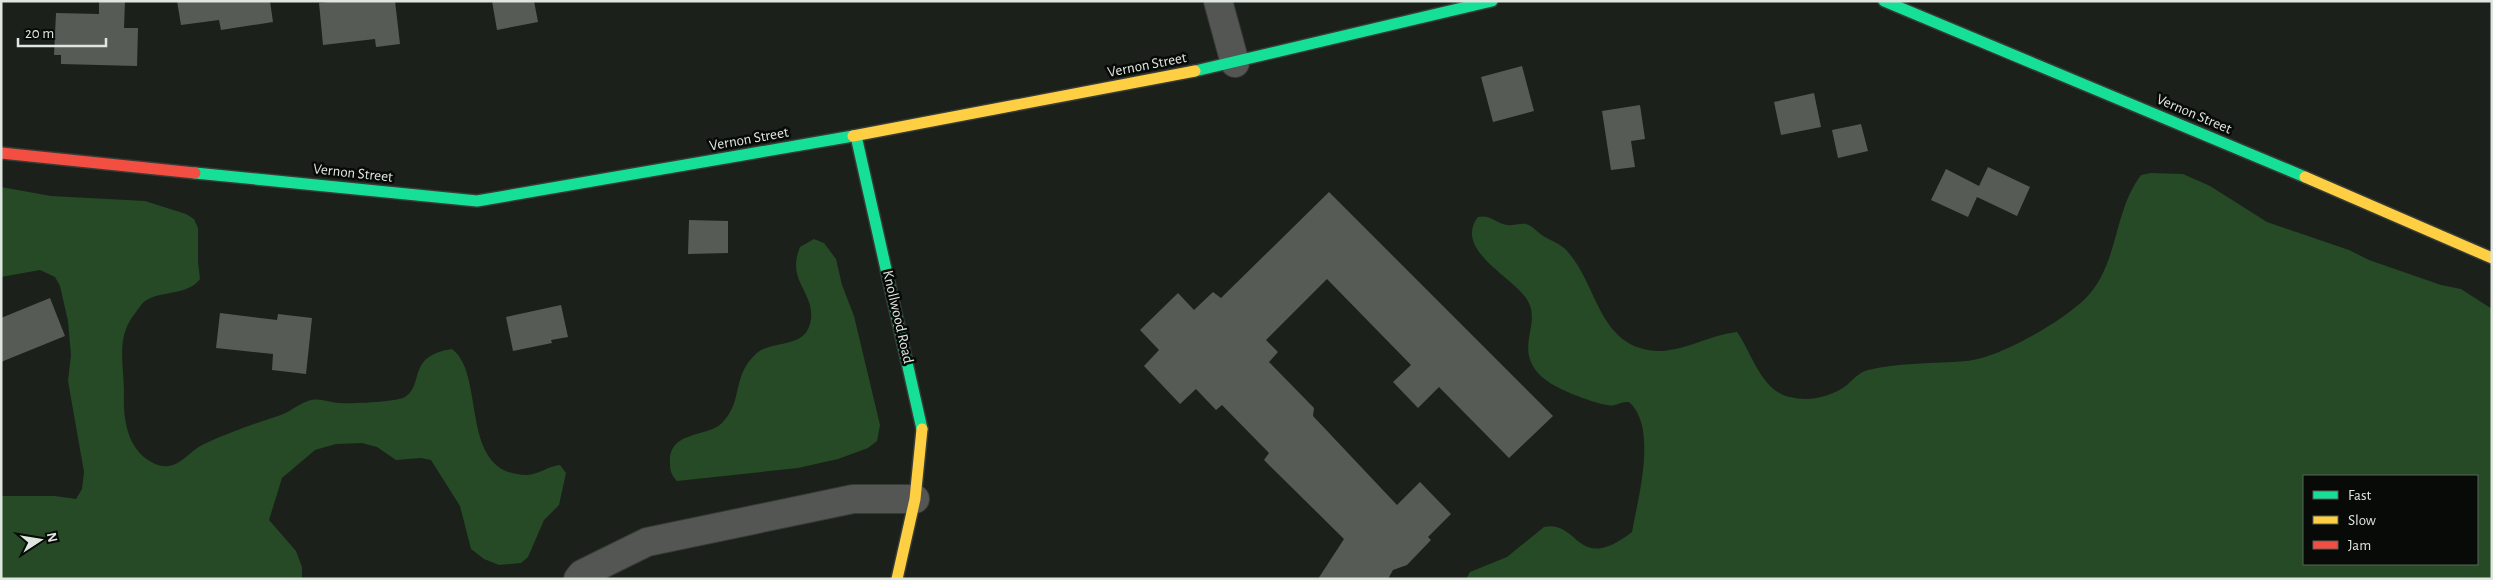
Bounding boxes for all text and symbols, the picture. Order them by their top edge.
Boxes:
scale bar [18,15,105,47]
text: 20 m [25,26,54,41]
street label: Vernon Street [1106,50,1188,80]
street label: Vernon Street [2154,91,2234,137]
street label: Vernon Street [708,125,790,153]
street label: Vernon Street [312,161,394,185]
street label: Knollwood Road [880,269,916,365]
legend [2303,475,2478,565]
text: Fast [2348,488,2372,503]
text: Slow [2348,513,2376,528]
north arrow [15,515,65,565]
text: N [44,531,60,544]
text: Jam [2348,538,2371,553]

